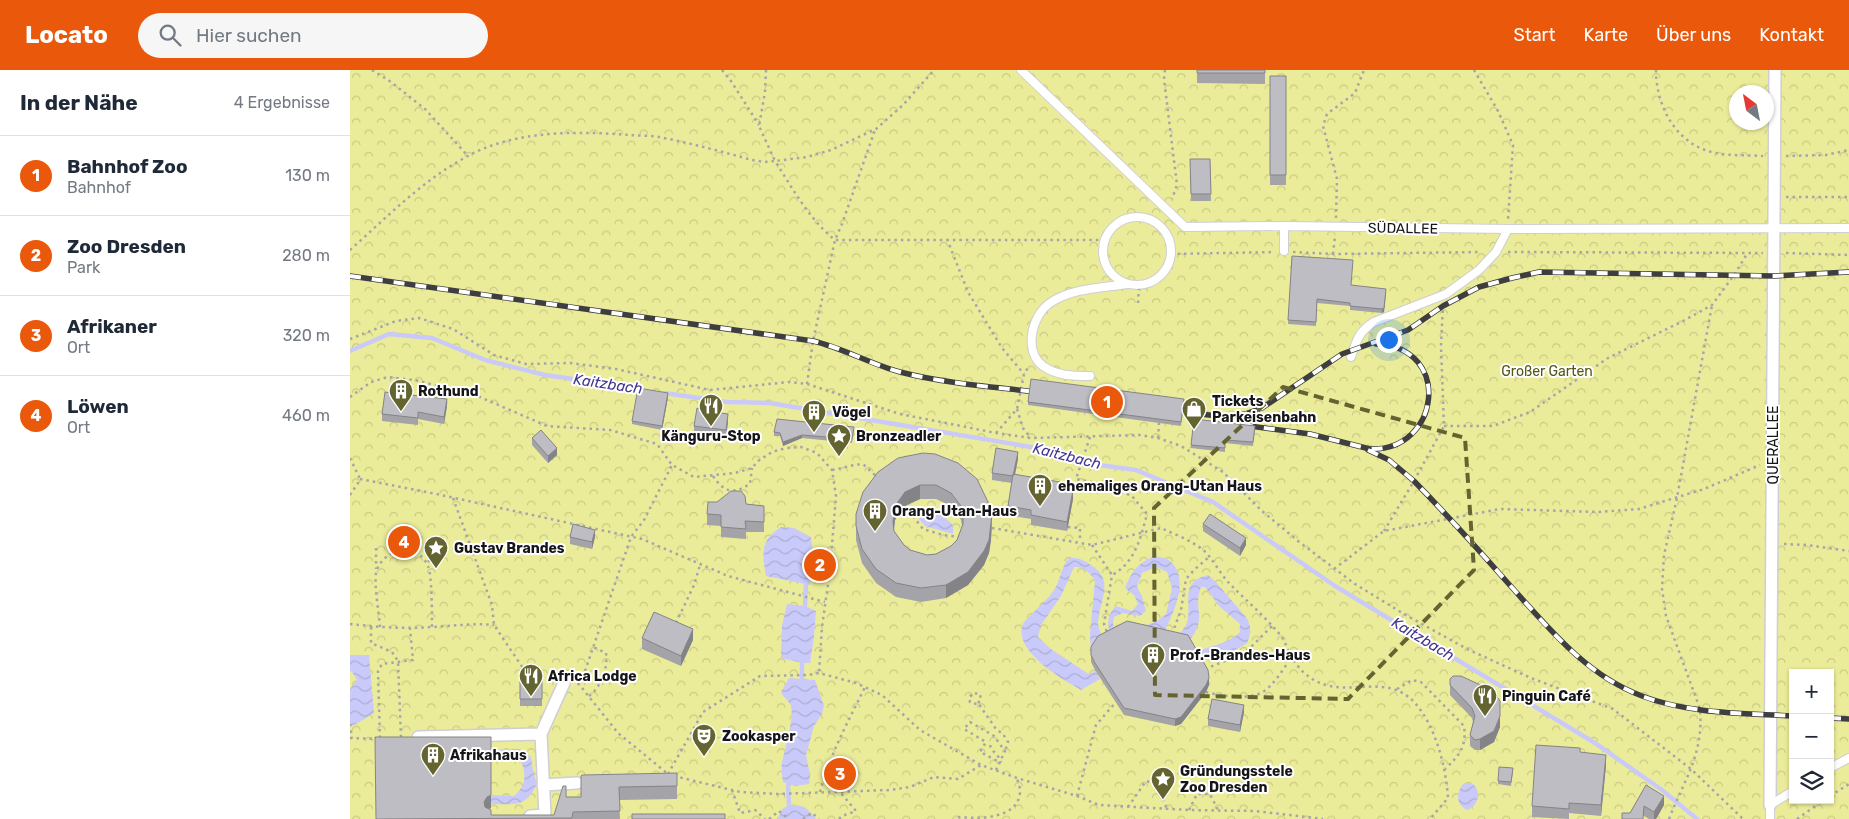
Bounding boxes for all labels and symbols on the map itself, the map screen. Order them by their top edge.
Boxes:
north arrow [1729,85,1774,130]
street label: SÜDALLEE [1368,219,1438,238]
your location [1376,327,1402,353]
park label: Großer Garten [1501,363,1593,380]
water label: Kaitzbach [572,370,644,398]
building icon: Rothund [388,378,414,412]
place label: Rothund [418,383,479,400]
pin: 1 [1091,383,1123,421]
restaurant icon: Känguru-Stop [698,393,724,427]
place label: Tickets Parkeisenbahn [1212,393,1316,426]
shop icon: Tickets Parkeisenbahn [1181,396,1207,430]
building icon: Vögel [801,399,827,433]
place label: Vögel [832,404,871,421]
street label: QUERALLEE [1765,405,1782,485]
place icon: Bronzeadler [826,423,852,457]
place label: Känguru-Stop [661,428,761,445]
place label: Bronzeadler [856,428,942,445]
water label: Kaitzbach [1031,439,1103,473]
building icon: ehemaliges Orang-Utan Haus [1027,473,1053,507]
place label: ehemaliges Orang-Utan Haus [1058,478,1262,495]
building icon: Orang-Utan-Haus [862,498,888,532]
place label: Orang-Utan-Haus [892,503,1017,520]
pin: 4 [388,523,420,561]
place icon: Gustav Brandes [423,535,449,569]
place label: Gustav Brandes [454,540,565,557]
pin: 2 [804,546,836,584]
water label: Kaitzbach [1388,613,1458,665]
building icon: Prof.-Brandes-Haus [1140,642,1166,676]
place label: Prof.-Brandes-Haus [1170,647,1311,664]
restaurant icon: Africa Lodge [518,663,544,697]
place label: Africa Lodge [548,668,637,685]
restaurant icon: Pinguin Café [1472,683,1498,717]
place label: Pinguin Café [1502,688,1591,705]
theatre icon: Zookasper [691,723,717,757]
place label: Zookasper [722,728,796,745]
building icon: Afrikahaus [420,742,446,776]
place label: Afrikahaus [450,747,527,764]
pin: 3 [824,755,856,793]
place label: Gründungsstele Zoo Dresden [1180,763,1293,796]
place icon: Gründungsstele Zoo Dresden [1150,766,1176,800]

